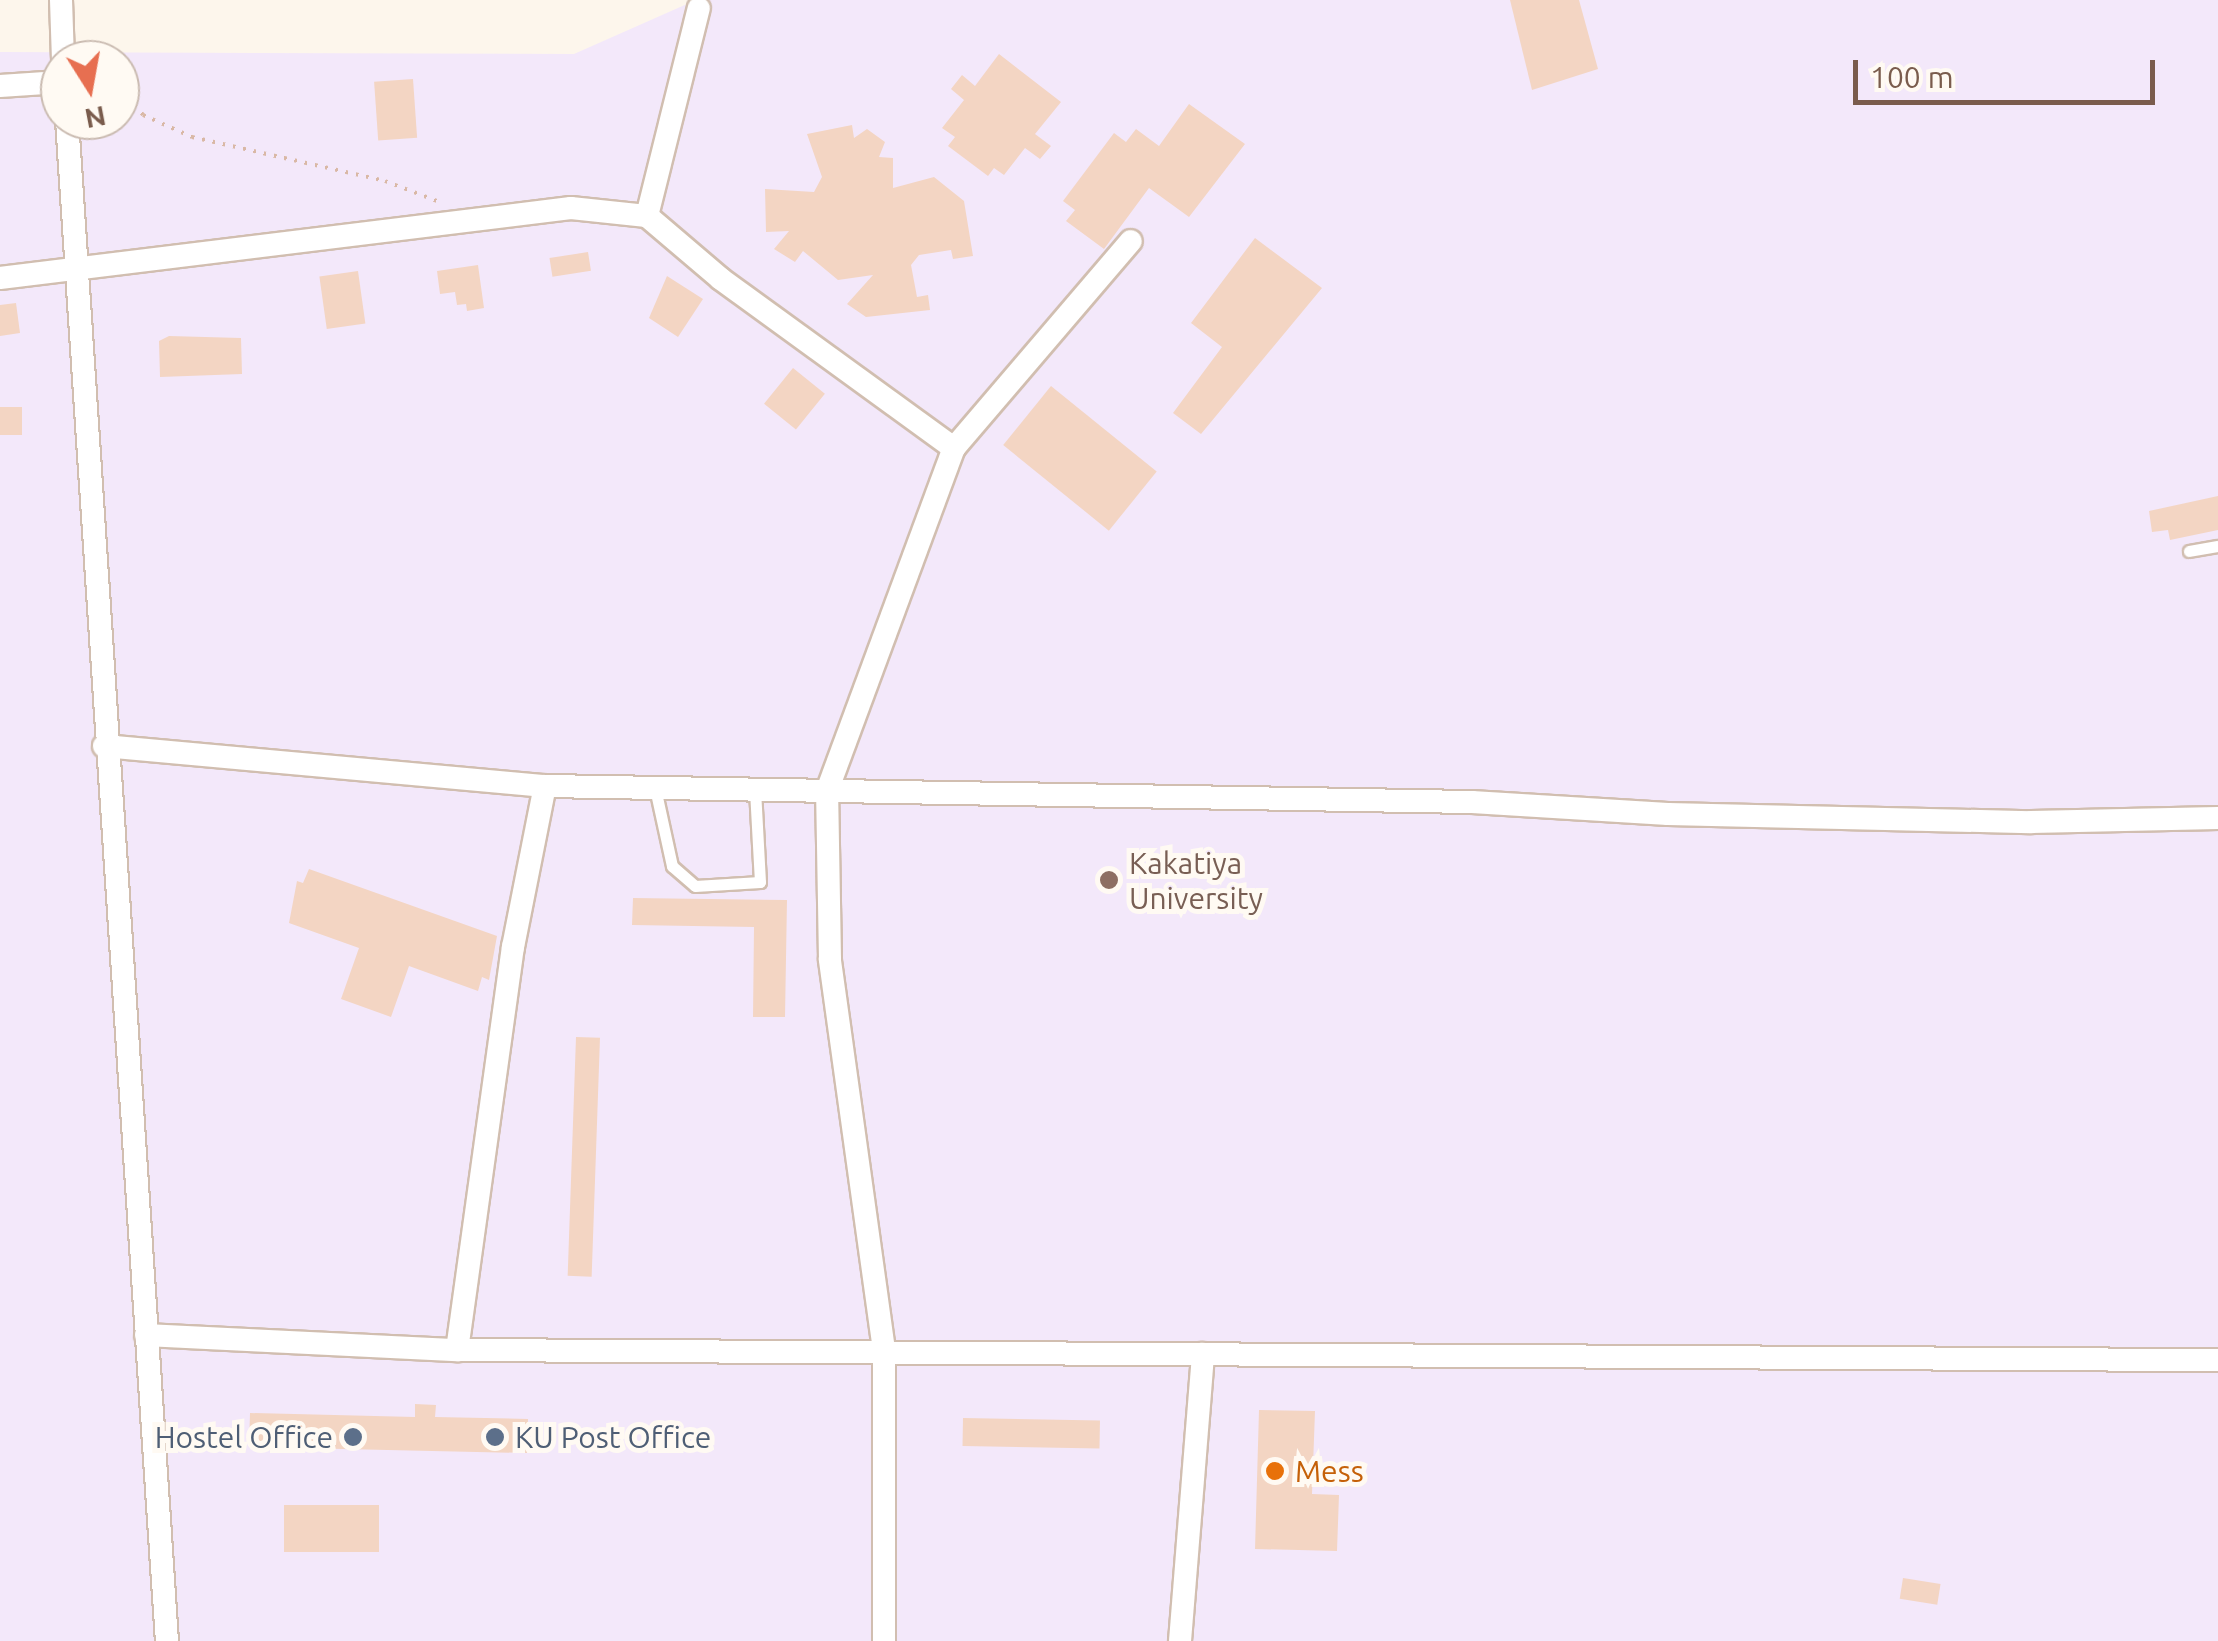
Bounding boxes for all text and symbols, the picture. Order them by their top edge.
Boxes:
north arrow [40,40,140,140]
scale bar [1858,40,2160,102]
text: 100 m [1870,60,1954,94]
text: N [82,101,109,135]
place label: Kakatiya University [1129,845,1263,916]
marker: Kakatiya University [1098,869,1120,891]
place label: Hostel Office [155,1419,333,1455]
place label: KU Post Office [515,1419,711,1455]
marker: Hostel Office [342,1426,364,1448]
marker: KU Post Office [484,1426,506,1448]
place label: Mess [1295,1453,1364,1489]
marker: Mess [1264,1460,1286,1482]

